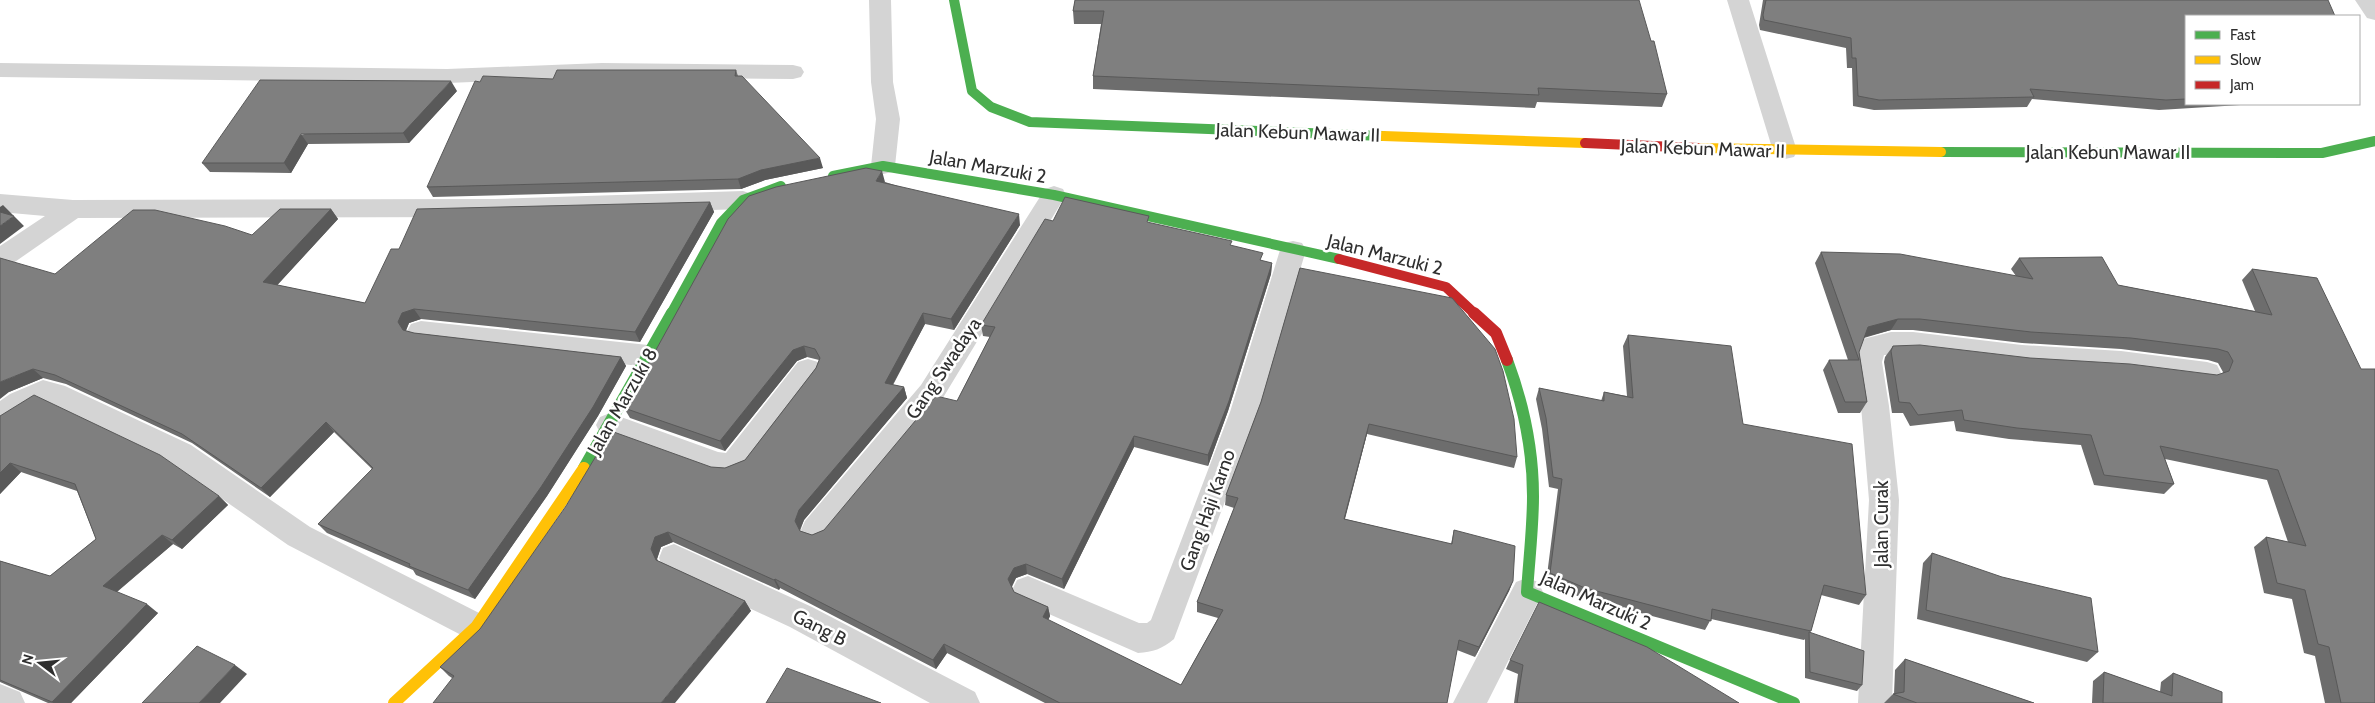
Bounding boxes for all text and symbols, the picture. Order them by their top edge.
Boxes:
legend [2185,15,2360,105]
text: Fast [2230,26,2255,44]
text: Slow [2230,51,2261,69]
text: Jam [2229,76,2254,94]
street label: Jalan Kebun Mawar II [1214,118,1381,147]
street label: Jalan Kebun Mawar II [1619,134,1786,163]
street label: Jalan Kebun Mawar II [2025,141,2190,164]
street label: Jalan Marzuki 2 [927,145,1048,188]
street label: Jalan Marzuki 2 [1324,229,1445,280]
street label: Gang Swadaya [901,313,986,424]
street label: Jalan Marzuki 8 [582,344,662,460]
street label: Gang Haji Karno [1175,446,1240,574]
street label: Jalan Curak [1870,480,1893,569]
street label: Jalan Marzuki 2 [1536,565,1655,635]
street label: Gang B [789,604,851,651]
north arrow [15,638,65,688]
text: N [17,652,38,667]

